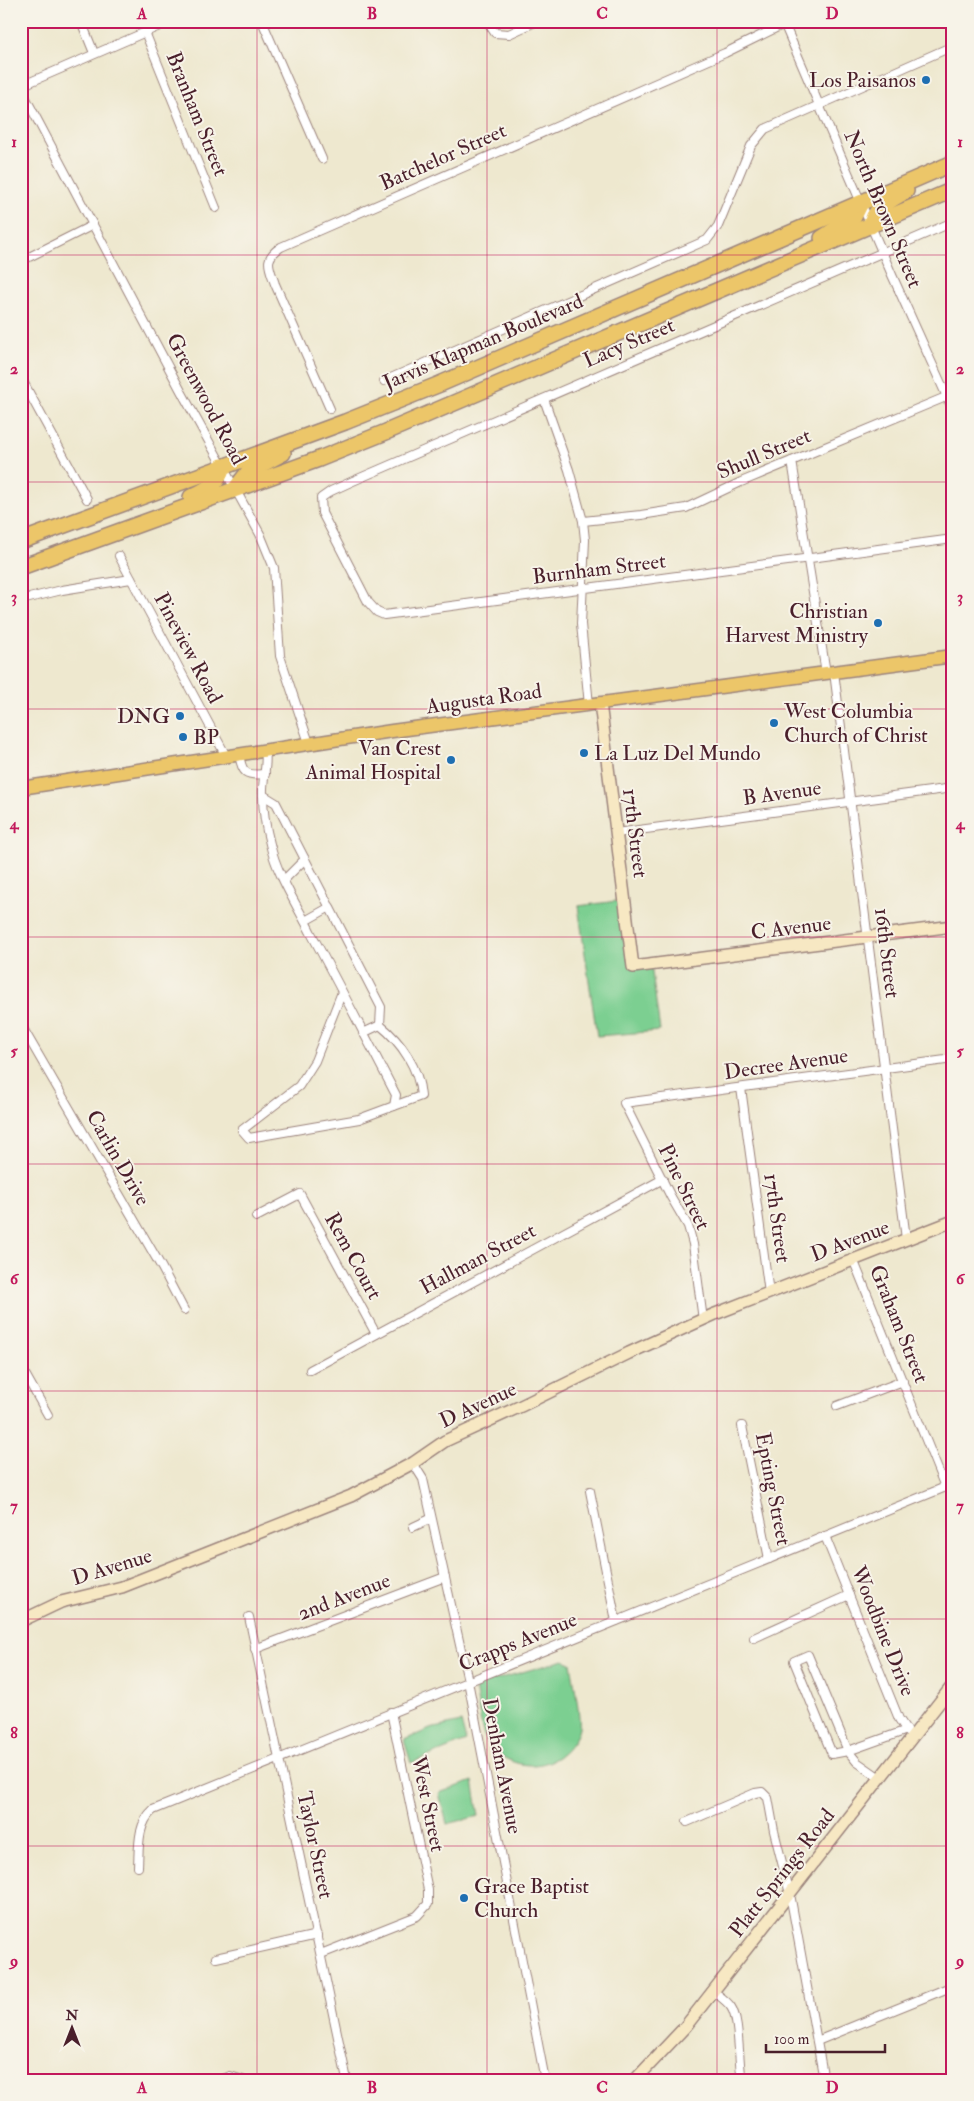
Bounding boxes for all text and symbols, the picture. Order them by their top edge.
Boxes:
text: A [136,4,148,24]
text: B [367,4,377,24]
text: C [596,4,608,24]
text: D [825,4,839,24]
street label: Branham Street [160,48,234,180]
place label: Los Paisanos [809,67,916,94]
marker: Los Paisanos [920,74,932,86]
street label: Batchelor Street [376,117,511,197]
street label: North Brown Street [838,126,928,292]
text: 1 [11,132,17,152]
text: 1 [957,132,963,152]
street label: Jarvis Klapman Boulevard [378,287,588,397]
street label: Lacy Street [579,312,679,374]
street label: Greenwood Road [160,329,252,470]
text: 2 [10,359,18,379]
text: 2 [956,359,964,379]
street label: Shull Street [713,422,815,486]
street label: Burnham Street [531,547,667,591]
text: 3 [11,587,17,607]
text: 3 [957,587,963,607]
street label: Pineview Road [147,588,229,709]
place label: Christian Harvest Ministry [725,598,869,649]
marker: Christian Harvest Ministry [872,617,884,629]
street label: Augusta Road [423,677,544,721]
place label: West Columbia Church of Christ [783,698,928,749]
place label: DNG [117,703,170,730]
marker: DNG [174,710,186,722]
marker: West Columbia Church of Christ [768,717,780,729]
place label: BP [193,724,219,751]
marker: BP [177,731,189,743]
place label: Van Crest Animal Hospital [304,735,442,786]
place label: La Luz Del Mundo [594,740,761,767]
marker: La Luz Del Mundo [578,747,590,759]
marker: Van Crest Animal Hospital [445,754,457,766]
street label: B Avenue [741,774,823,812]
street label: 17th Street [616,787,654,879]
text: 4 [9,814,20,834]
text: 4 [955,814,966,834]
street label: 16th Street [868,906,906,1000]
street label: C Avenue [749,910,833,946]
text: 5 [10,1041,18,1061]
text: 5 [956,1041,964,1061]
street label: Decree Avenue [722,1042,850,1086]
street label: Carlin Drive [80,1105,156,1211]
street label: Pine Street [652,1140,716,1235]
street label: 17th Street [757,1172,797,1265]
street label: Rem Court [318,1208,388,1304]
street label: D Avenue [807,1214,893,1268]
street label: Hallman Street [415,1217,541,1301]
street label: Graham Street [863,1261,935,1387]
text: 6 [10,1269,20,1289]
text: 6 [956,1269,966,1289]
street label: D Avenue [435,1375,521,1435]
street label: Epting Street [749,1430,797,1548]
text: 7 [10,1496,18,1516]
text: 7 [956,1496,964,1516]
street label: D Avenue [69,1542,156,1592]
street label: Woodbine Drive [844,1561,921,1700]
street label: 2nd Avenue [294,1567,394,1627]
street label: Crapps Avenue [455,1606,581,1678]
street label: Denham Avenue [476,1696,528,1836]
text: 8 [10,1723,18,1743]
text: 8 [956,1723,964,1743]
street label: West Street [404,1753,451,1855]
street label: Taylor Street [290,1789,340,1901]
street label: Platt Springs Road [723,1802,841,1943]
place label: Grace Baptist Church [474,1873,589,1924]
marker: Grace Baptist Church [458,1892,470,1904]
text: 9 [8,1951,18,1971]
text: 9 [954,1951,964,1971]
north arrow [48,2004,98,2054]
text: N [65,2007,79,2024]
scale bar [766,2021,885,2053]
text: 100 m [774,2030,810,2049]
text: A [136,2078,148,2098]
text: B [367,2078,377,2098]
text: C [596,2078,608,2098]
text: D [825,2078,839,2098]

